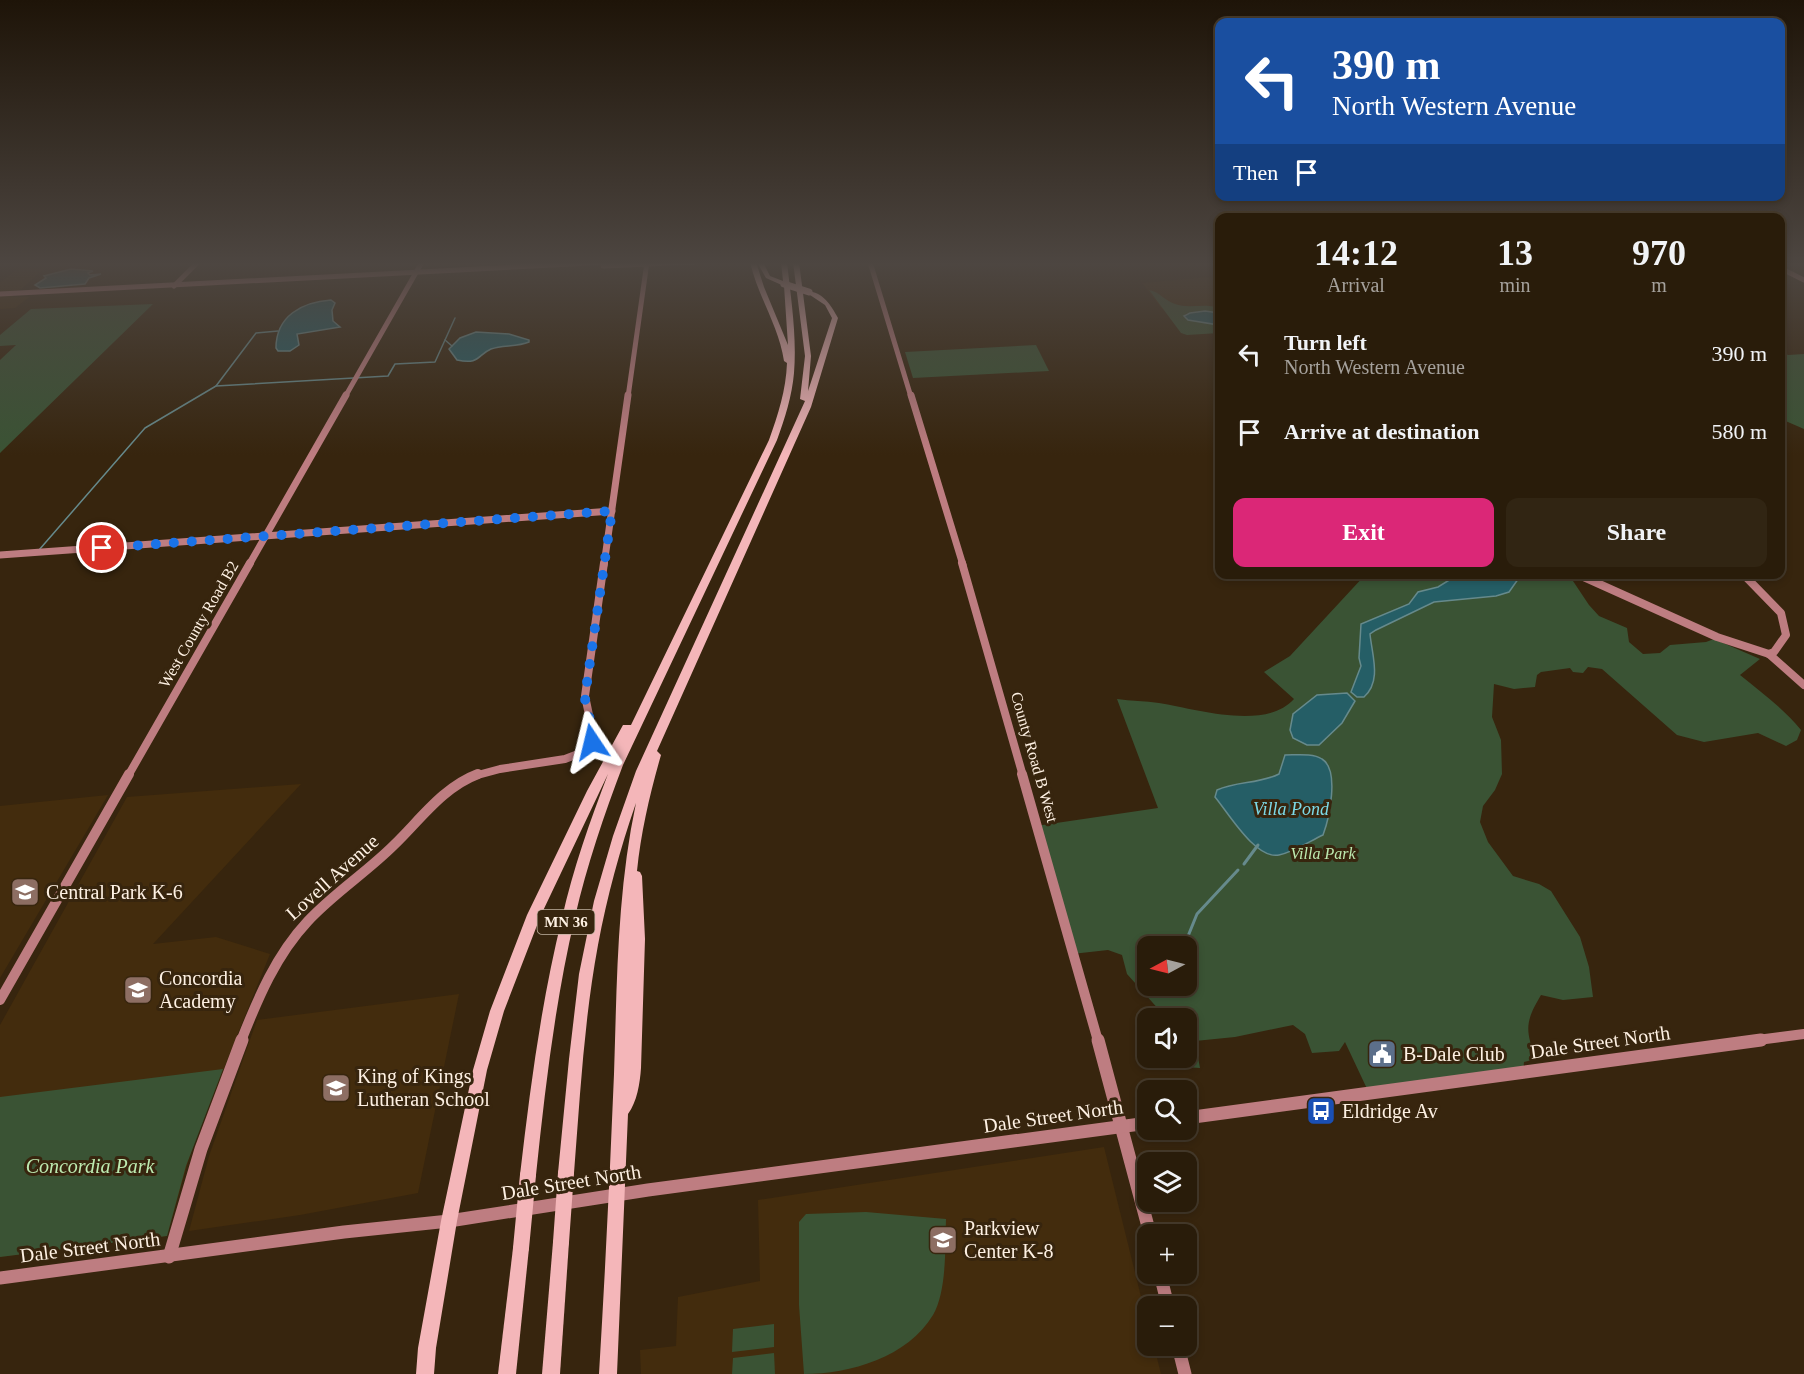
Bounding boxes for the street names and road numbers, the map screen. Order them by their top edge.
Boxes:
street label: West County Road B2 [155,558,242,691]
street label: County Road B West [1007,690,1061,825]
street label: Lovell Avenue [281,830,383,924]
road number: MN 36 [538,910,594,934]
street label: Dale Street North [1529,1021,1671,1063]
street label: Dale Street North [982,1095,1124,1137]
street label: Dale Street North [500,1160,642,1204]
street label: Dale Street North [19,1227,161,1267]

